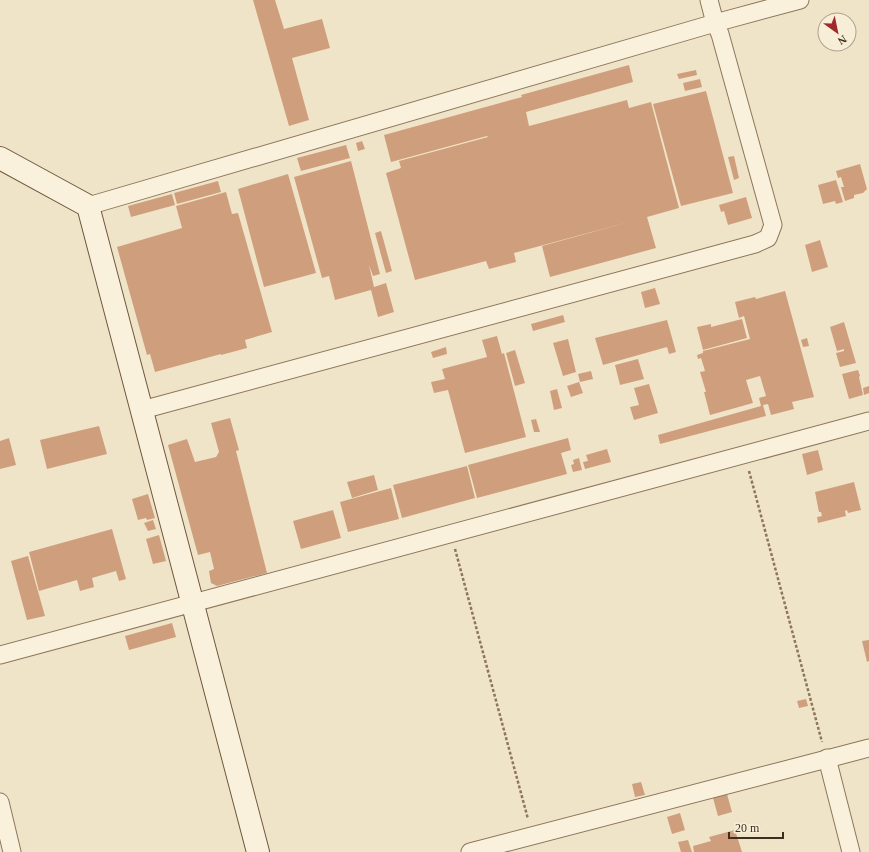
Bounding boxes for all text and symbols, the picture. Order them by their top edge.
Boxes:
north arrow [817,12,857,52]
text: N [836,33,849,48]
scale bar [729,814,783,840]
text: 20 m [735,821,760,835]

